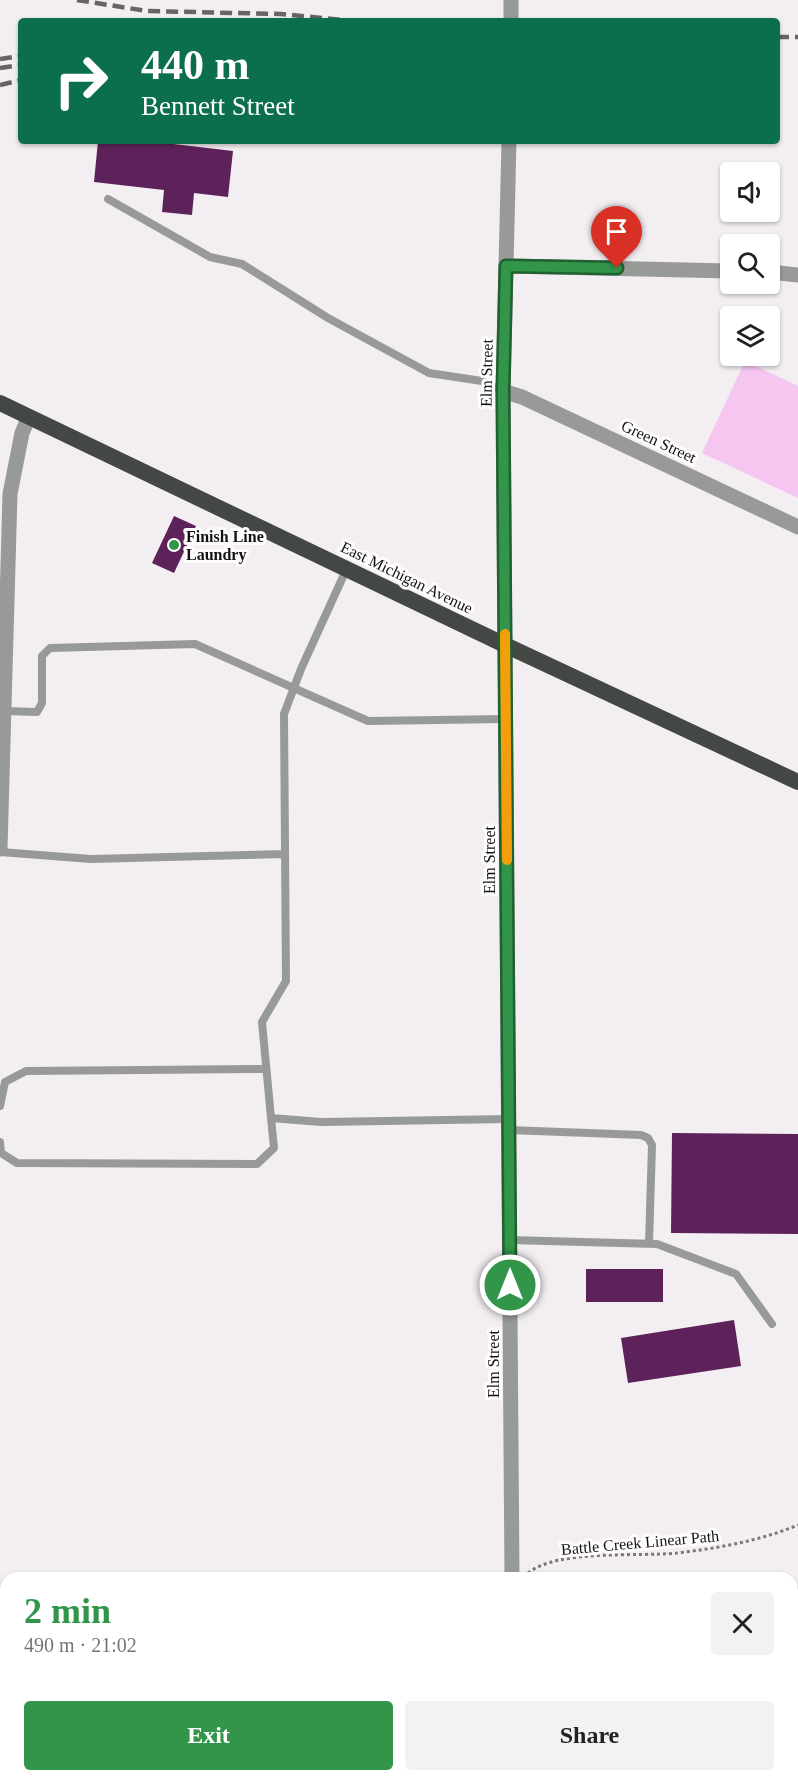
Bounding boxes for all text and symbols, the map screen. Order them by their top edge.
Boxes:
icon: right [42,42,120,120]
text: 440 m [141,42,250,88]
text: Bennett Street [141,91,295,121]
map controls [720,162,780,366]
button: sound [720,162,780,222]
pin [591,206,642,268]
icon: arrive [600,215,633,248]
button: search [720,234,780,294]
button: layers [720,306,780,366]
street label: Elm Street [477,338,496,407]
street label: Green Street [619,417,699,466]
place label: Finish Line Laundry [186,528,264,564]
marker: Finish Line Laundry [167,538,181,552]
street label: East Michigan Avenue [338,538,475,618]
street label: Elm Street [481,825,498,894]
position arrow [478,1253,542,1317]
street label: Elm Street [485,1329,502,1398]
street label: Battle Creek Linear Path [560,1527,720,1558]
text: 2 min [24,1591,111,1631]
button: close [711,1592,774,1655]
text: 490 m · 21:02 [24,1634,137,1656]
button: Exit [24,1701,393,1770]
button: Share [405,1701,774,1770]

